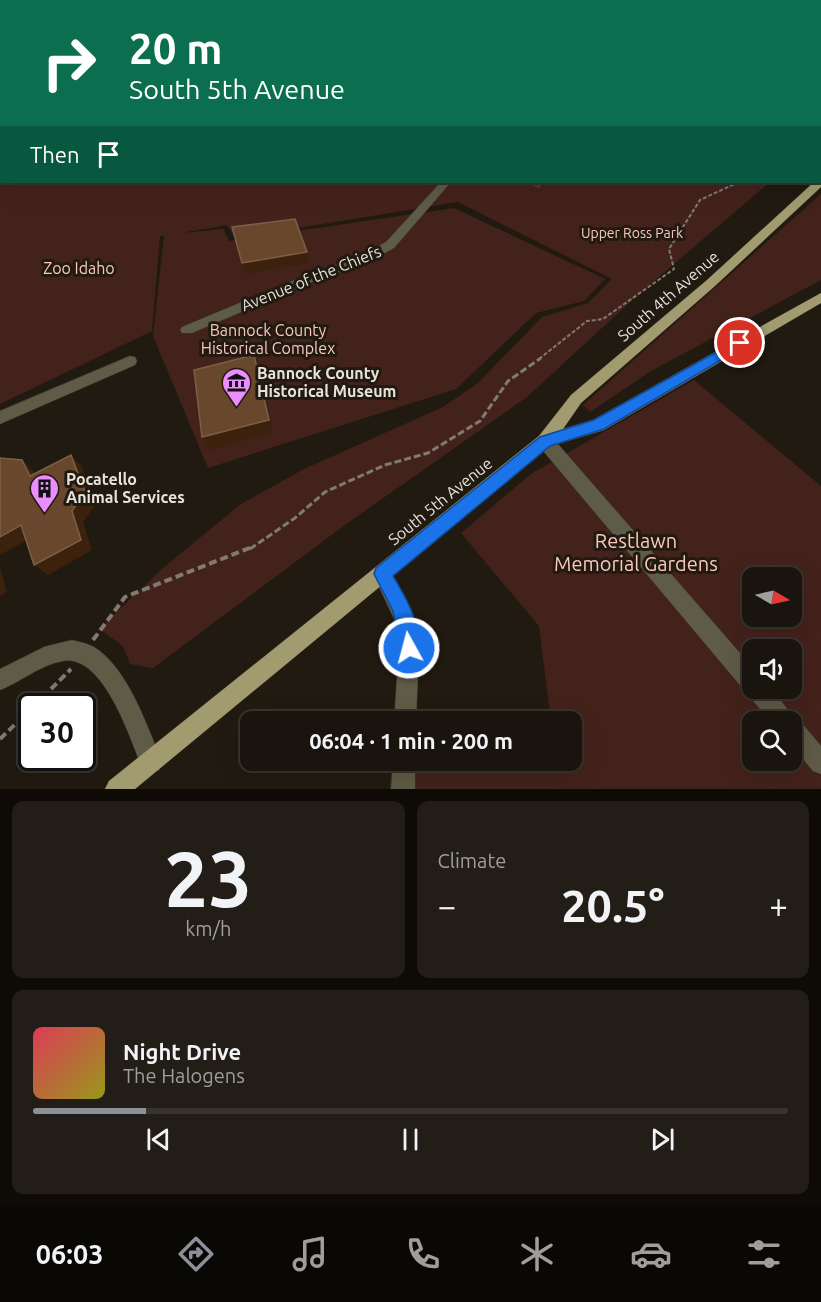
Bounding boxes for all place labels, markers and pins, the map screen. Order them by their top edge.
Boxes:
pin [714,317,765,368]
place label: Bannock County Historical Museum [257,364,396,400]
museum icon: Bannock County Historical Museum [220,366,252,408]
place label: Pocatello Animal Services [66,470,185,506]
building icon: Pocatello Animal Services [29,472,61,514]

